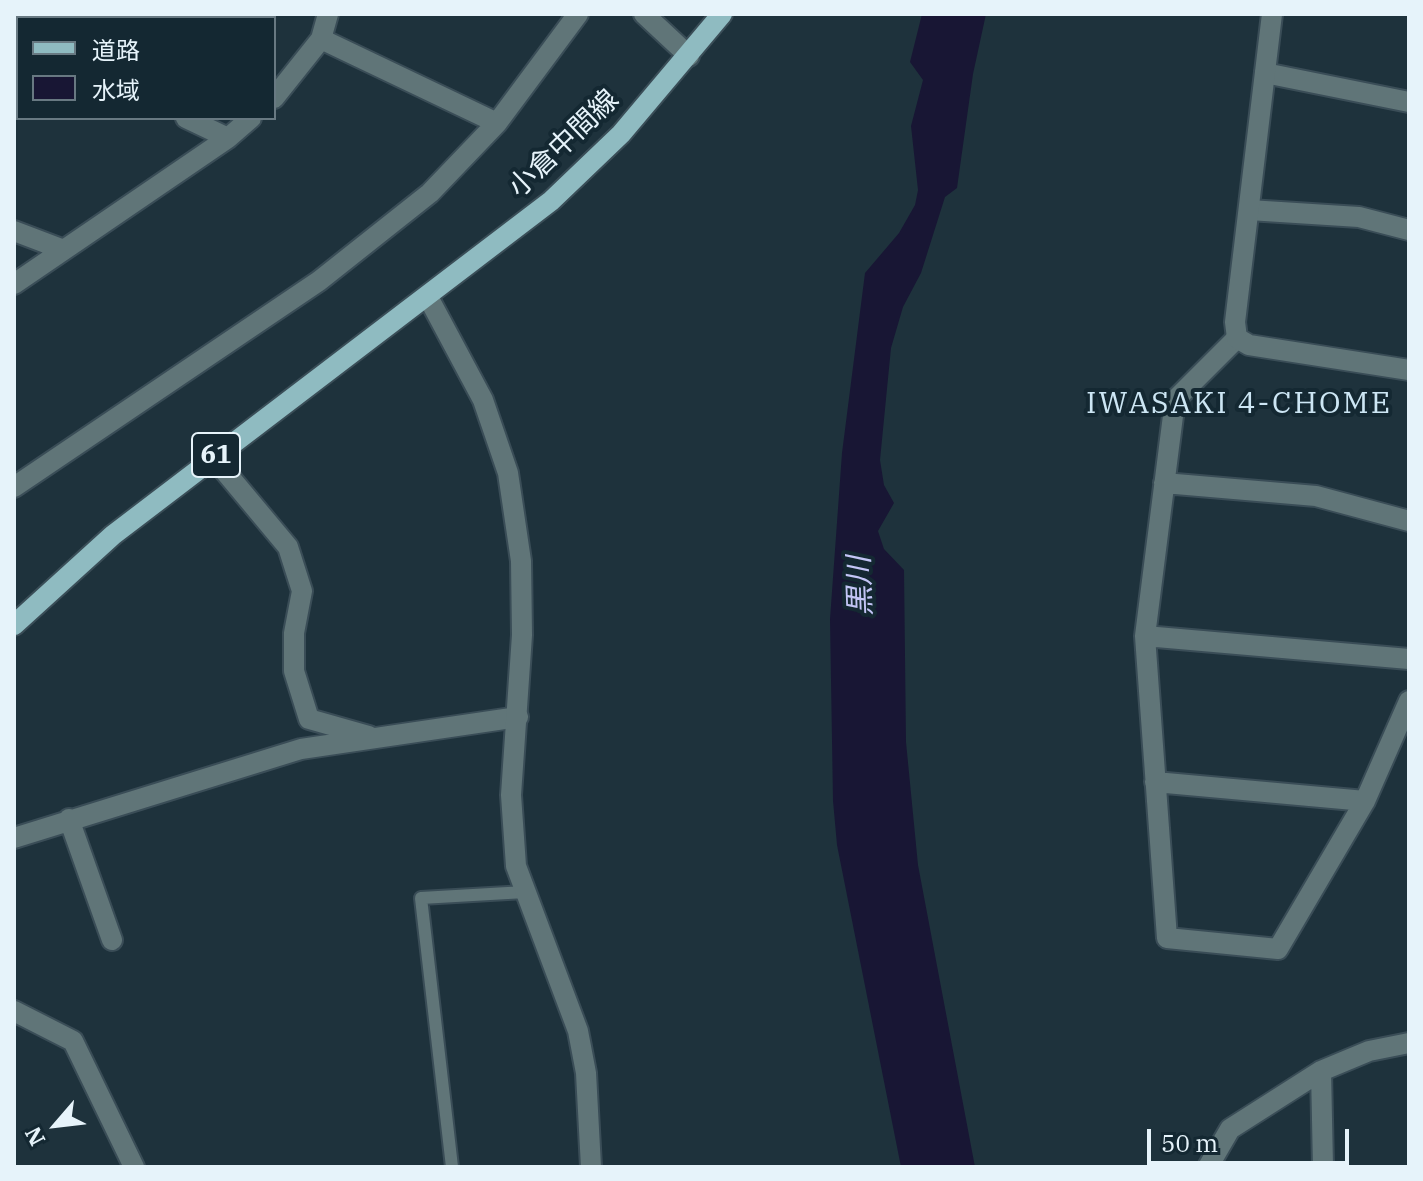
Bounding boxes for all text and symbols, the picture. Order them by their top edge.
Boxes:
legend [16,16,276,120]
text: 道路 [92,34,140,66]
text: 水域 [92,74,140,106]
street label: 小倉中間線 [502,83,626,205]
district label: IWASAKI 4-CHOME [1086,386,1392,422]
road number: 61 [192,433,240,477]
water label: 黒川 [842,555,880,617]
north arrow [16,1085,96,1165]
scale bar [1151,1113,1353,1163]
text: N [17,1122,51,1151]
text: 50 m [1161,1127,1218,1159]

